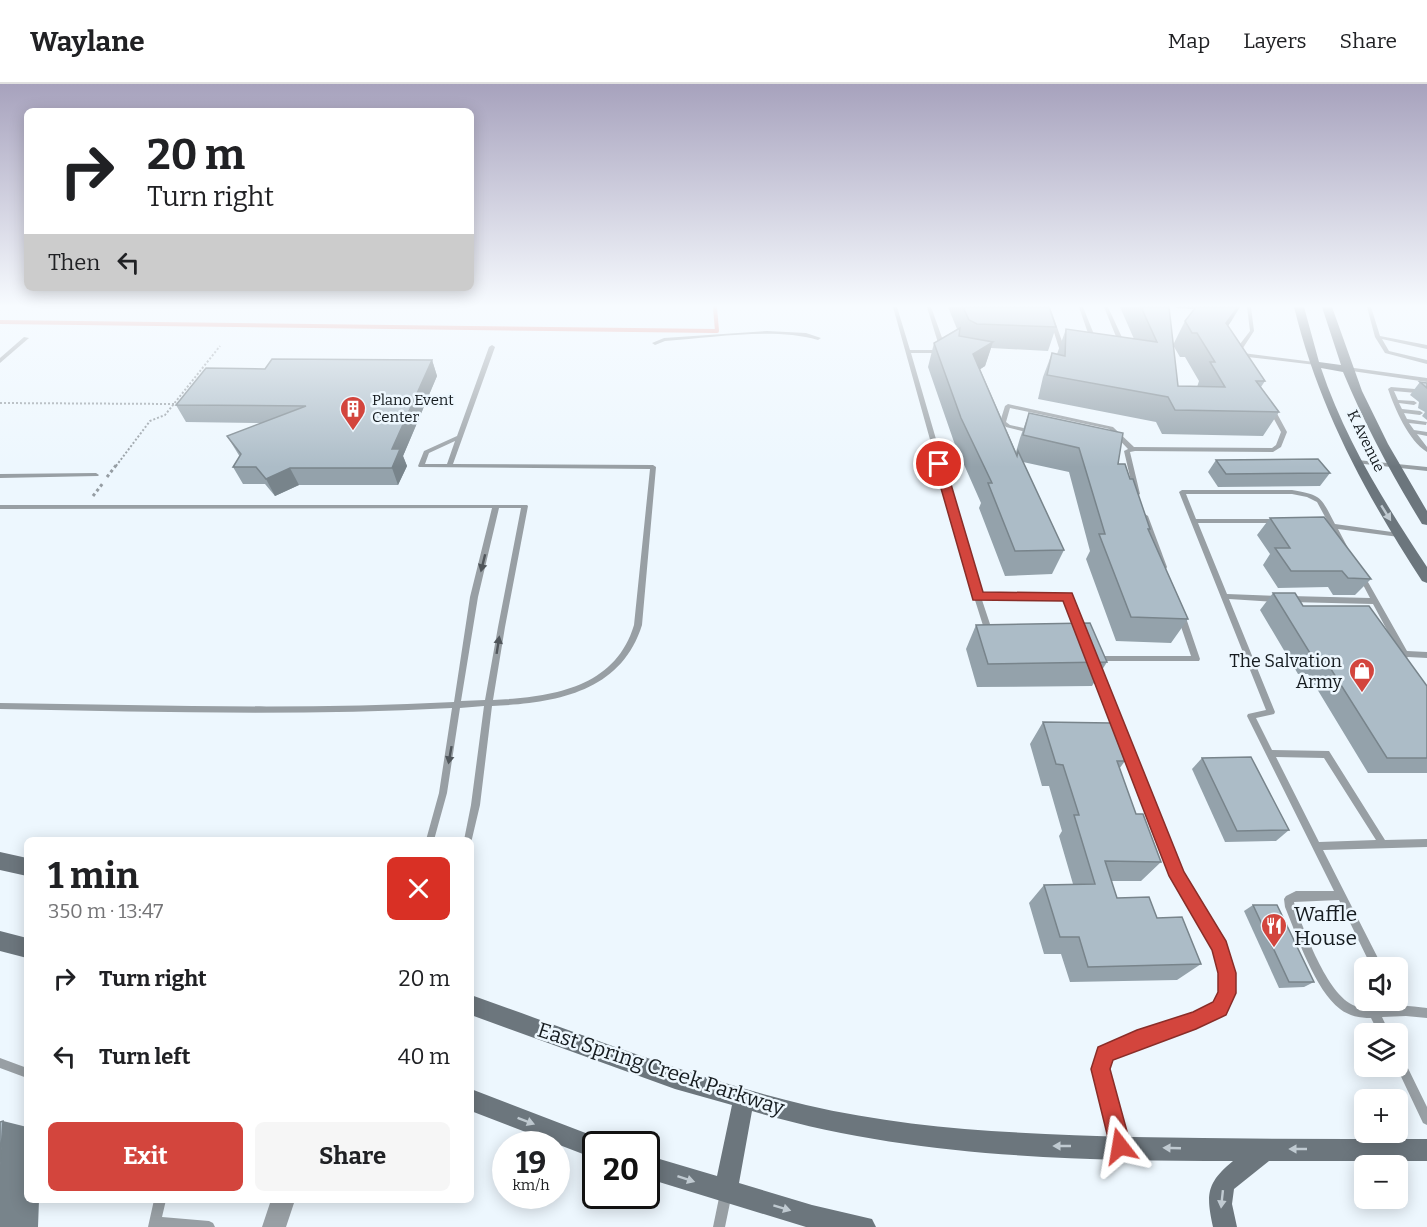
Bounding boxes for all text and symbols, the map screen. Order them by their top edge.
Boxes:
text: Waylane [30,25,145,58]
text: Map [1168,28,1210,54]
text: Layers [1243,28,1307,54]
text: Share [1340,28,1397,54]
text: 20 m [147,130,245,180]
icon: right [48,132,126,210]
text: Turn right [147,181,274,213]
icon: left [112,246,145,279]
text: Then [48,249,100,276]
place label: Plano Event Center [372,391,454,426]
building icon: Plano Event Center [338,394,368,432]
street label: K Avenue [1343,407,1389,475]
pin [913,438,964,489]
icon: arrive [922,447,955,480]
one-way arrow [1380,505,1391,521]
one-way arrow [477,554,487,572]
one-way arrow [494,635,503,654]
place label: The Salvation Army [1229,650,1343,693]
shop icon: The Salvation Army [1347,656,1377,694]
one-way arrow [445,746,454,765]
text: 1 min [48,854,139,898]
button: close [387,857,450,920]
text: 350 m · 13:47 [48,899,163,923]
place label: Waffle House [1294,901,1357,951]
restaurant icon: Waffle House [1259,911,1289,949]
map controls [1354,957,1408,1209]
button: sound [1354,957,1408,1011]
icon: right [48,962,81,995]
text: Turn right [99,965,207,992]
text: 20 m [399,965,450,992]
street label: East Spring Creek Parkway [534,1017,789,1122]
button: layers [1354,1023,1408,1077]
icon: left [48,1040,81,1073]
text: Turn left [99,1043,191,1070]
text: 40 m [398,1043,450,1070]
button: + [1354,1089,1408,1143]
position arrow [1088,1114,1152,1178]
one-way arrow [517,1116,535,1126]
button: Exit [48,1122,243,1191]
button: Share [255,1122,450,1191]
speed limit sign: 20 [582,1131,660,1209]
one-way arrow [1052,1141,1071,1151]
one-way arrow [1163,1143,1182,1153]
one-way arrow [1289,1144,1308,1154]
text: 19 [516,1145,546,1181]
button: − [1354,1155,1408,1209]
one-way arrow [677,1175,695,1184]
text: km/h [512,1176,550,1194]
one-way arrow [1217,1190,1227,1209]
one-way arrow [773,1204,791,1213]

